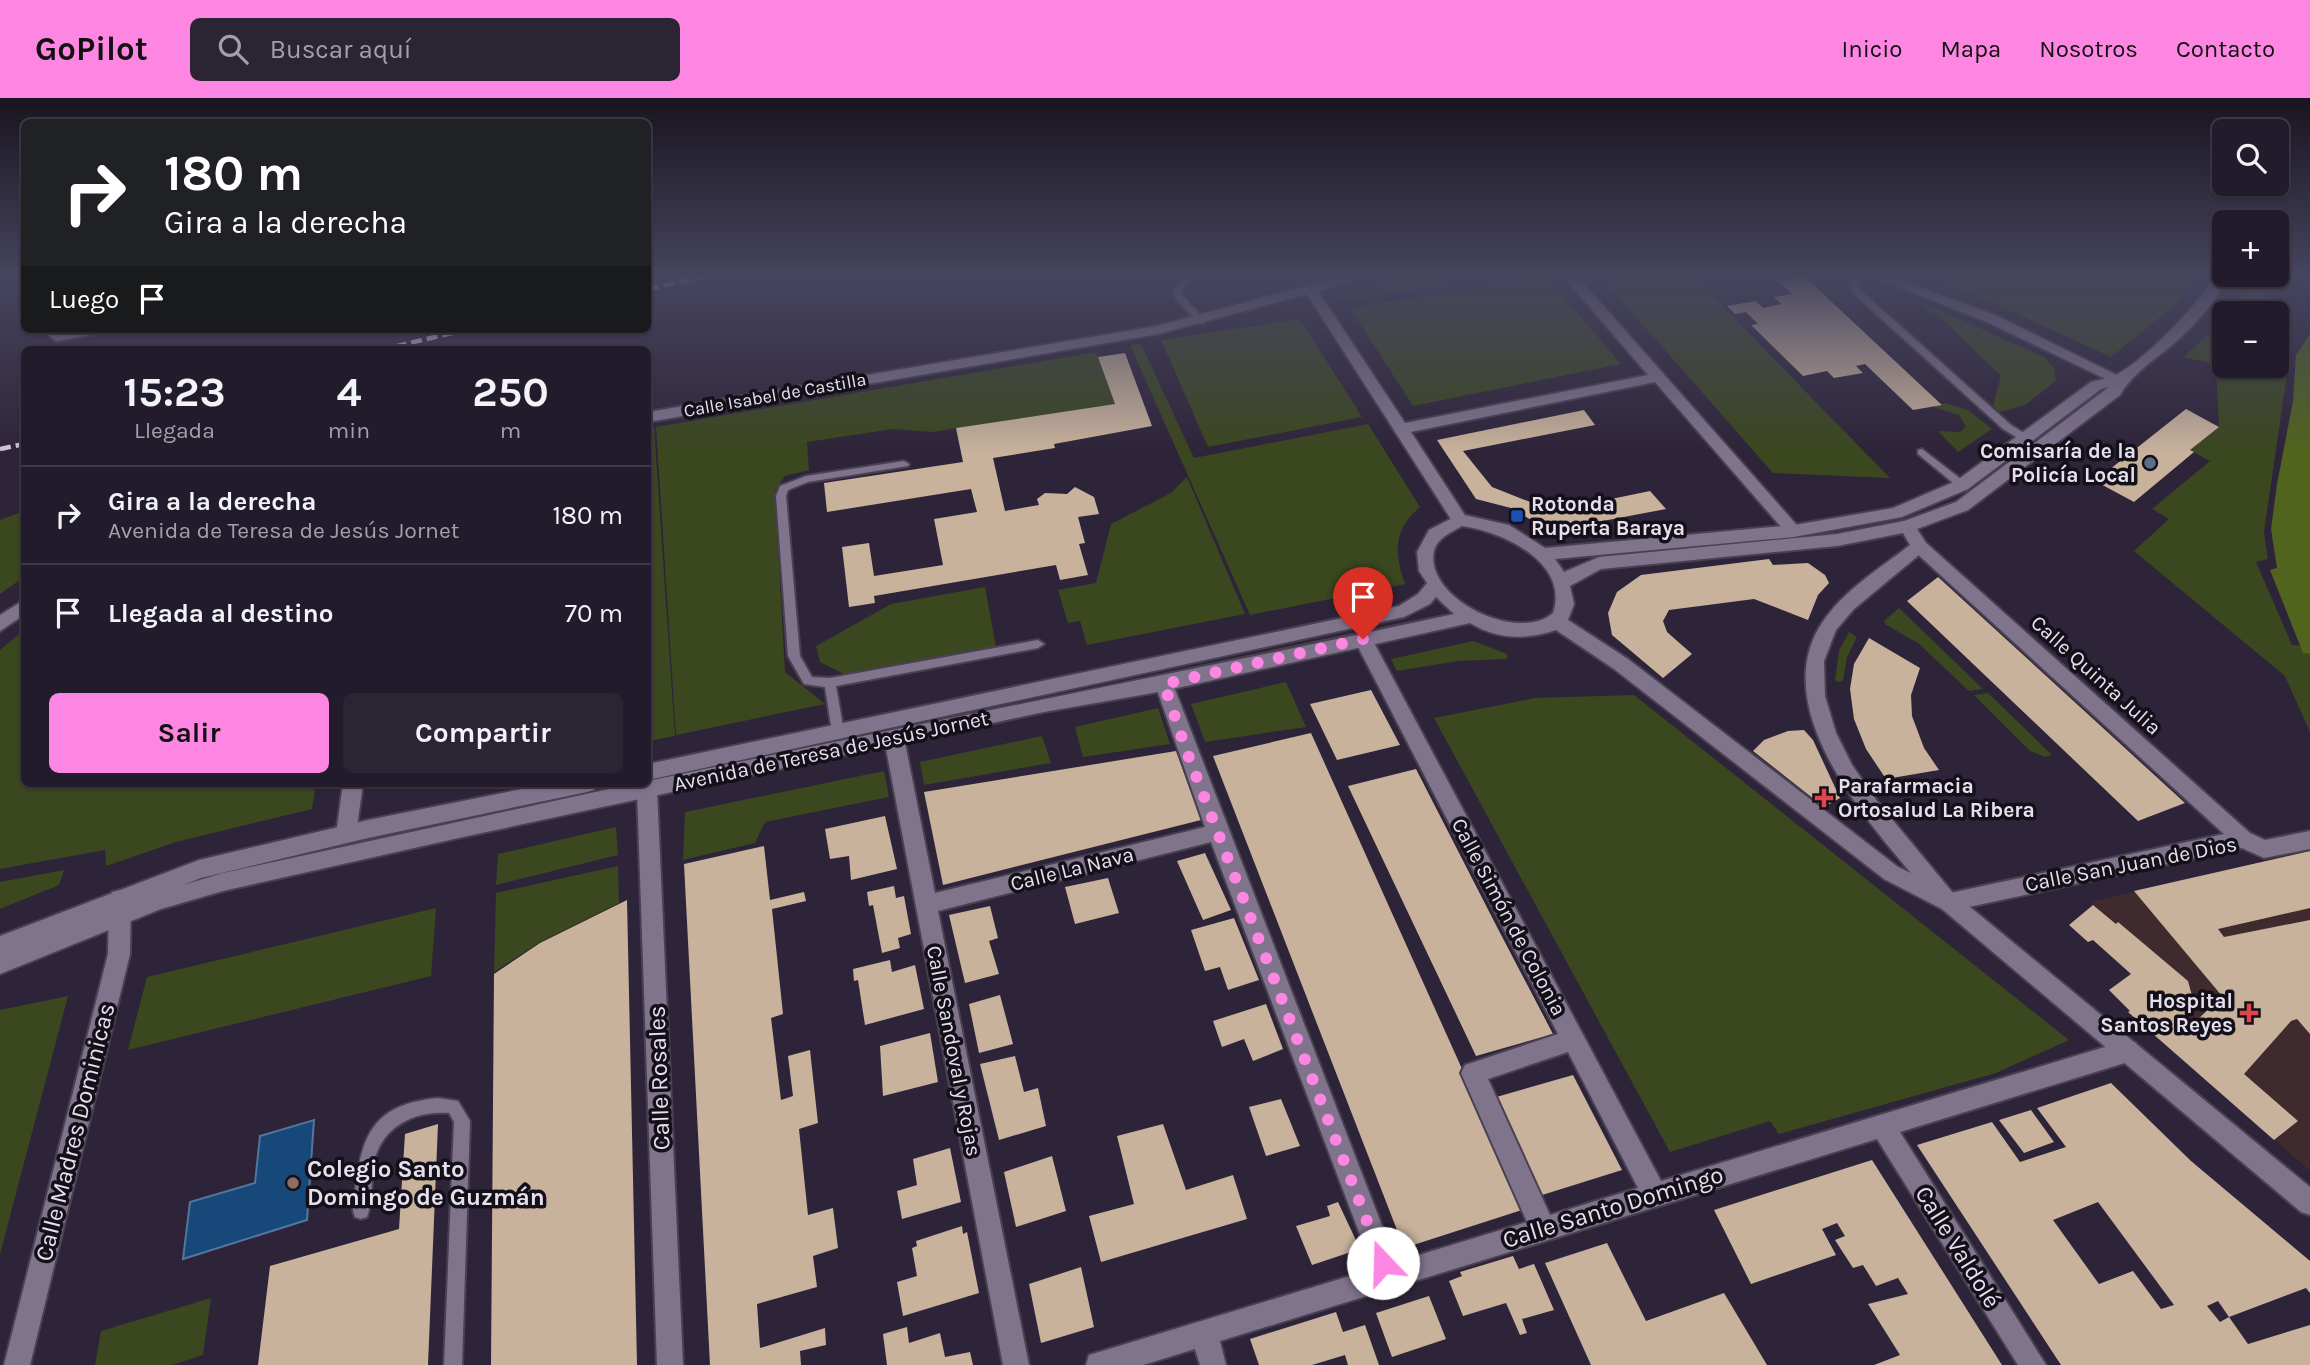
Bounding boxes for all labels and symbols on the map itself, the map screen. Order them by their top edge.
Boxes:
street label: Calle Isabel de Castilla [682,368,868,422]
place label: Comisaría de la Policía Local [1980,439,2136,487]
marker: Comisaría de la Policía Local [2142,455,2158,471]
place label: Rotonda Ruperta Baraya [1531,492,1685,540]
marker: Rotonda Ruperta Baraya [1509,508,1525,524]
pin [1333,567,1393,639]
street label: Calle Quinta Julia [2026,610,2166,740]
street label: Avenida de Teresa de Jesús Jornet [672,706,991,796]
place label: Parafarmacia Ortosalud La Ribera [1838,774,2035,822]
marker: Parafarmacia Ortosalud La Ribera [1816,790,1832,806]
street label: Calle Simón de Colonia [1447,814,1571,1020]
street label: Calle San Juan de Dios [2023,832,2239,896]
street label: Calle La Nava [1008,842,1136,896]
street label: Calle Sandoval y Rojas [922,944,986,1158]
place label: Hospital Santos Reyes [2100,989,2233,1037]
street label: Calle Madres Dominicas [29,1000,121,1264]
marker: Hospital Santos Reyes [2239,1003,2259,1023]
street label: Calle Rosales [642,1005,676,1151]
place label: Colegio Santo Domingo de Guzmán [307,1155,545,1211]
street label: Calle Santo Domingo [1499,1160,1727,1254]
marker: Colegio Santo Domingo de Guzmán [285,1175,301,1191]
street label: Calle Valdolé [1909,1181,2007,1313]
position arrow [1346,1226,1420,1300]

